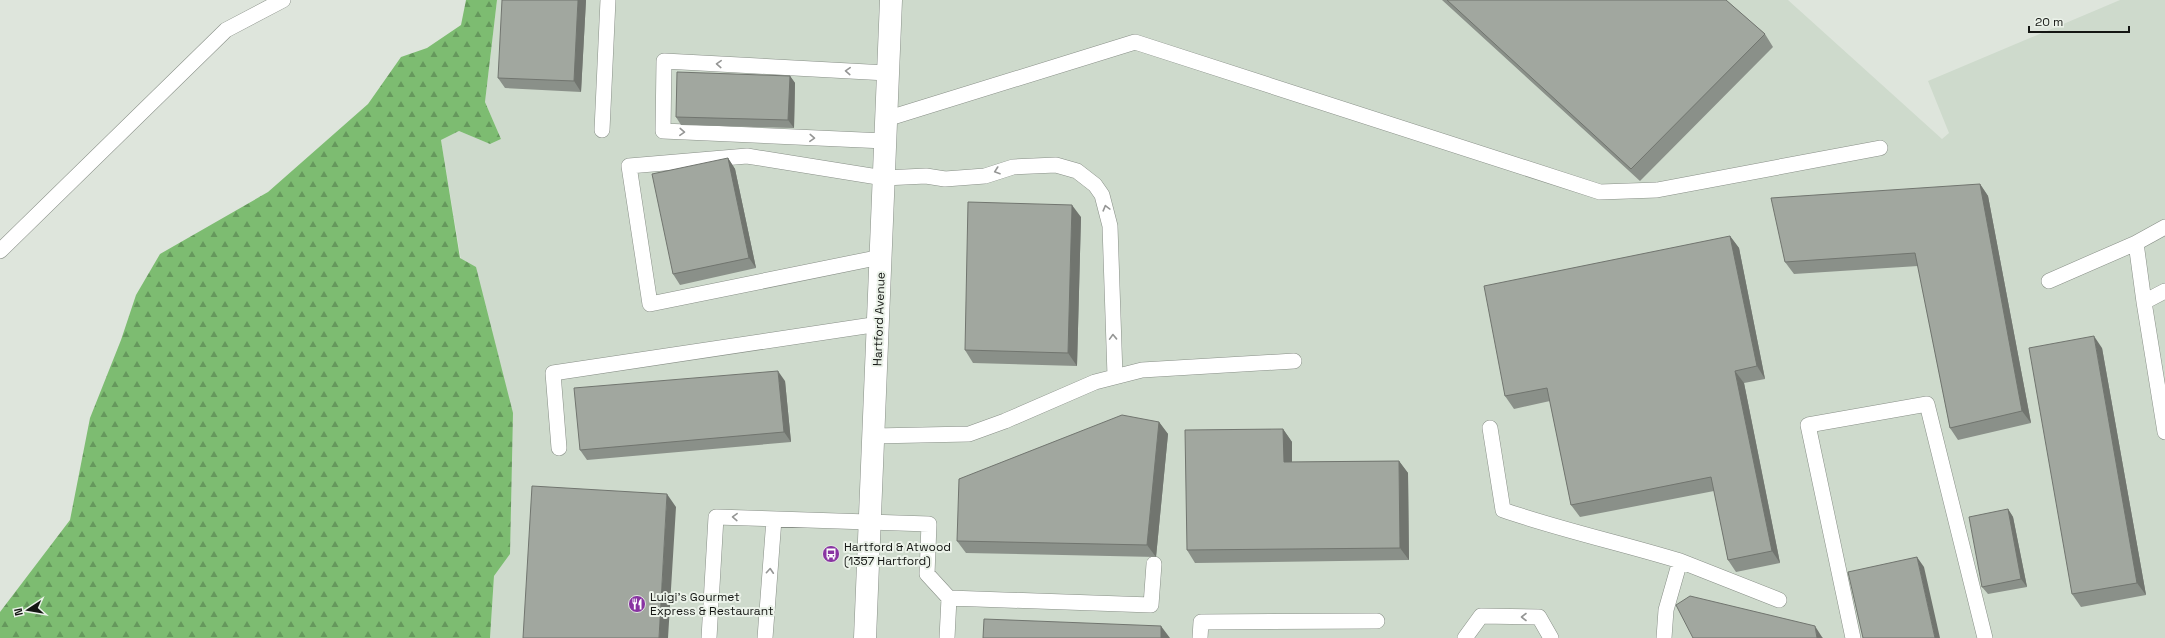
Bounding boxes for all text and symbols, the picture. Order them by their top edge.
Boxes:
scale bar [2029,8,2129,34]
text: 20 m [2035,14,2063,30]
one-way arrow [716,60,722,68]
one-way arrow [845,66,851,75]
one-way arrow [679,128,685,136]
one-way arrow [809,133,815,142]
one-way arrow [993,167,1000,175]
one-way arrow [1102,204,1110,211]
street label: Hartford Avenue [869,272,889,366]
one-way arrow [1109,334,1118,340]
one-way arrow [732,513,738,522]
place label: Hartford & Atwood (1357 Hartford) [844,539,951,569]
bus stop icon: Hartford & Atwood (1357 Hartford) [821,544,841,564]
one-way arrow [766,568,774,574]
place label: Luigi's Gourmet Express & Restaurant [650,589,773,619]
north arrow [8,590,48,630]
restaurant icon: Luigi's Gourmet Express & Restaurant [627,594,647,614]
text: N [11,607,26,617]
one-way arrow [1521,613,1527,621]

